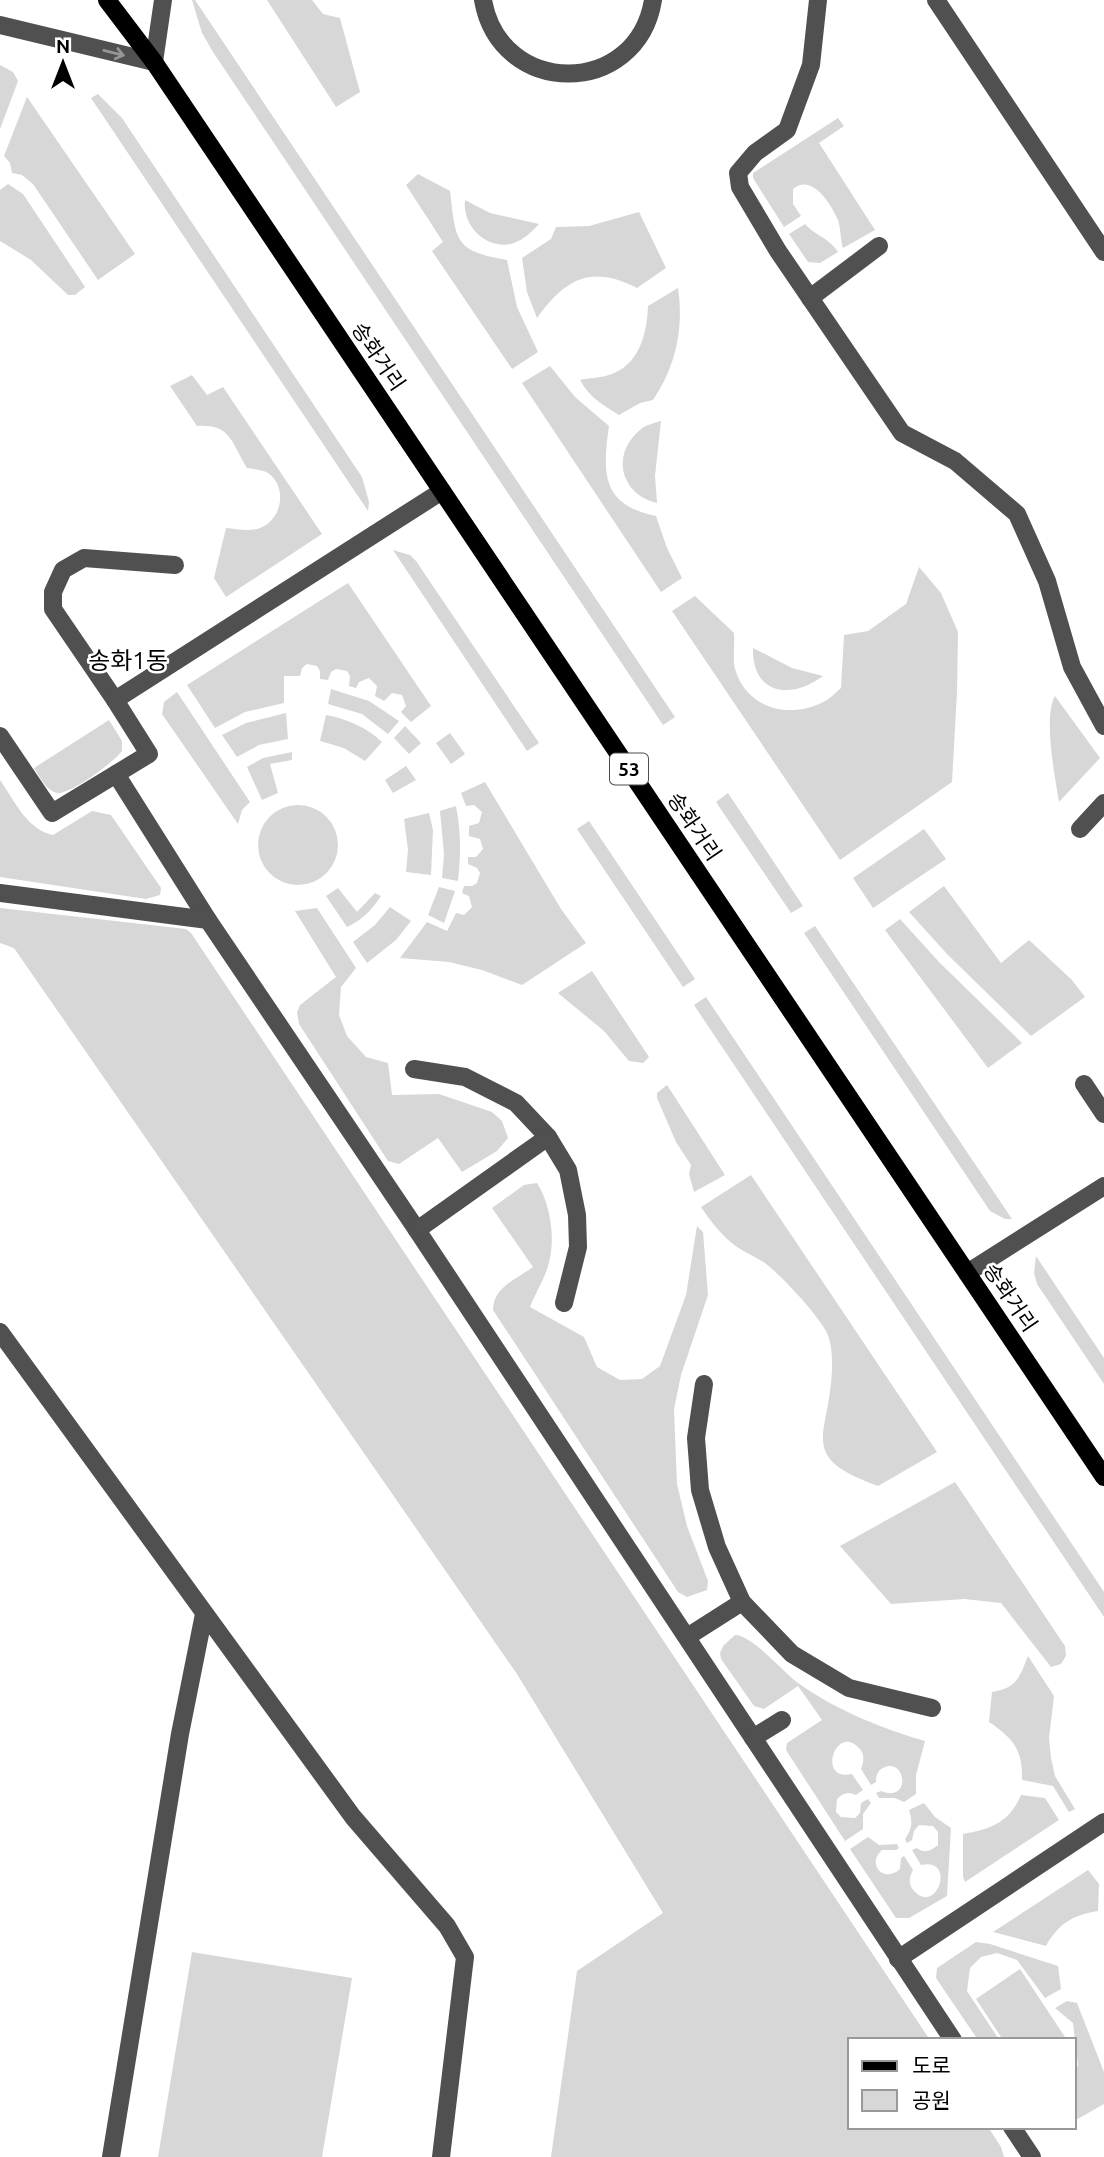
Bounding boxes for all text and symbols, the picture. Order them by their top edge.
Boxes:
north arrow [28,28,98,98]
text: N [56,35,70,57]
one-way arrow [102,47,125,60]
street label: 송화거리 [347,317,411,395]
district label: 송화1동 [88,647,168,674]
road number: 53 [610,754,648,784]
street label: 송화거리 [663,787,727,865]
street label: 송화거리 [979,1258,1043,1336]
legend [848,2038,1076,2129]
text: 도로 [912,2053,951,2077]
text: 공원 [912,2088,951,2112]

